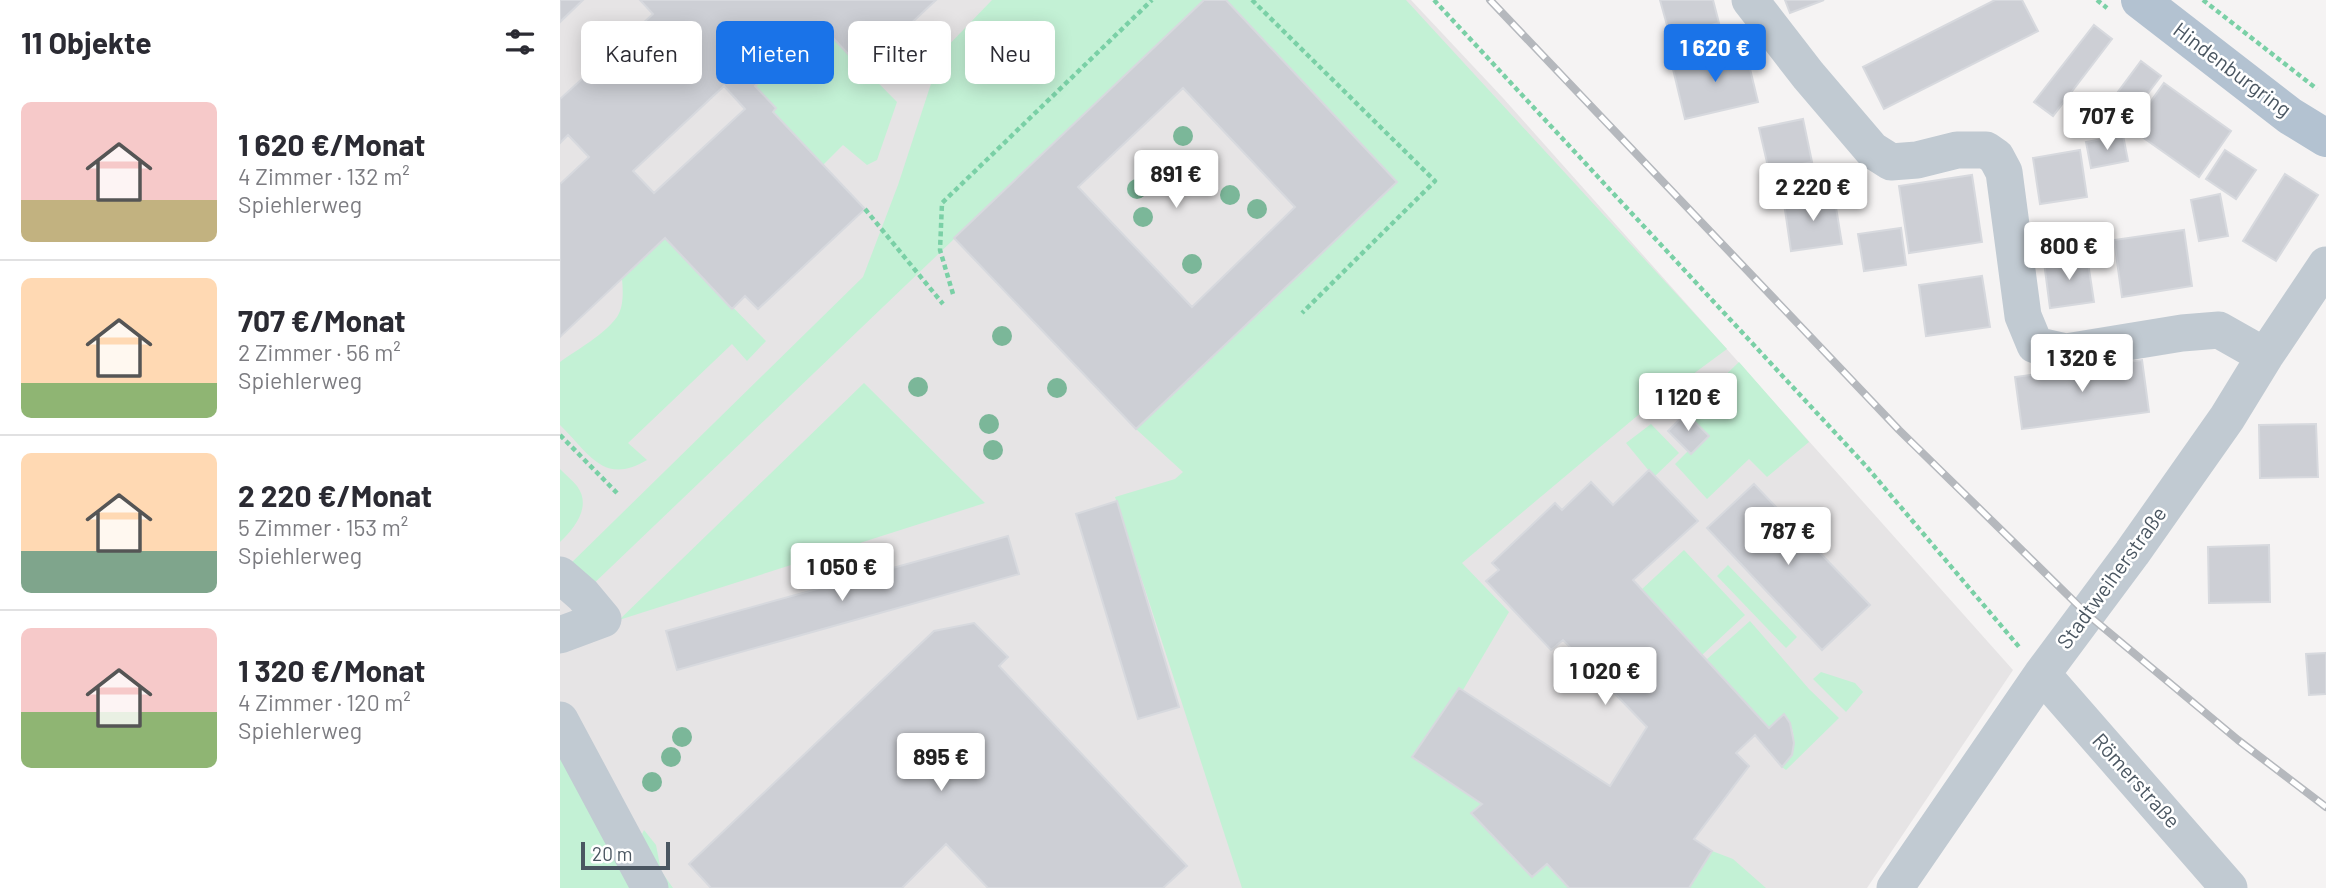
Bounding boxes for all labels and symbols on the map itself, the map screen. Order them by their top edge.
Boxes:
street label: Hindenburgring [2169,16,2297,121]
pin: 1 620 € [1650,24,1780,84]
pin: 707 € [2058,92,2156,152]
pin: 891 € [1127,150,1225,210]
pin: 2 220 € [1748,164,1878,223]
pin: 800 € [2020,222,2118,282]
pin: 1 320 € [2017,334,2147,394]
pin: 1 120 € [1623,374,1753,433]
street label: Stadtweiherstraße [2051,501,2171,653]
pin: 787 € [1739,508,1837,567]
pin: 1 050 € [777,544,907,603]
pin: 1 020 € [1540,648,1670,707]
street label: Römerstraße [2088,727,2186,833]
pin: 895 € [892,734,990,793]
scale bar [581,839,670,871]

